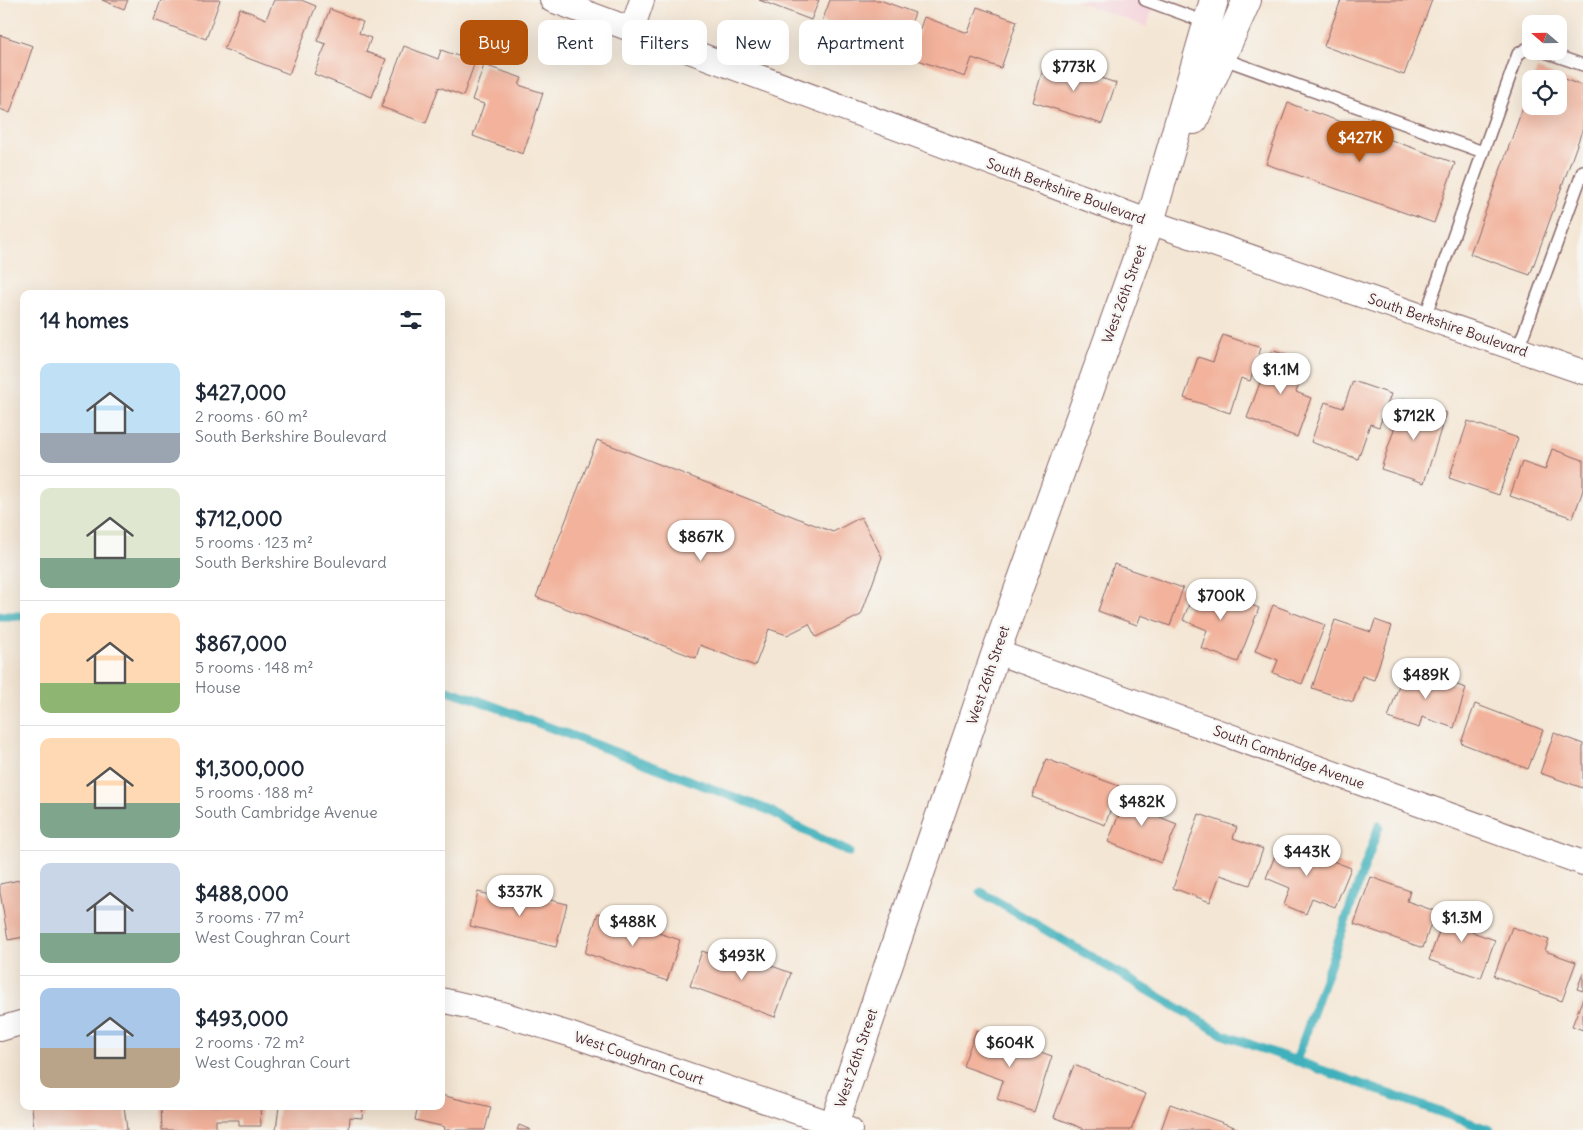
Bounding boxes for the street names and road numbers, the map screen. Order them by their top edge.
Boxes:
street label: South Berkshire Boulevard [984,154,1148,228]
street label: West 26th Street [1098,242,1150,346]
street label: South Berkshire Boulevard [1366,289,1530,361]
street label: West 26th Street [963,623,1013,727]
street label: South Cambridge Avenue [1211,721,1367,793]
street label: West 26th Street [831,1006,881,1110]
street label: West Coughran Court [572,1027,706,1089]

